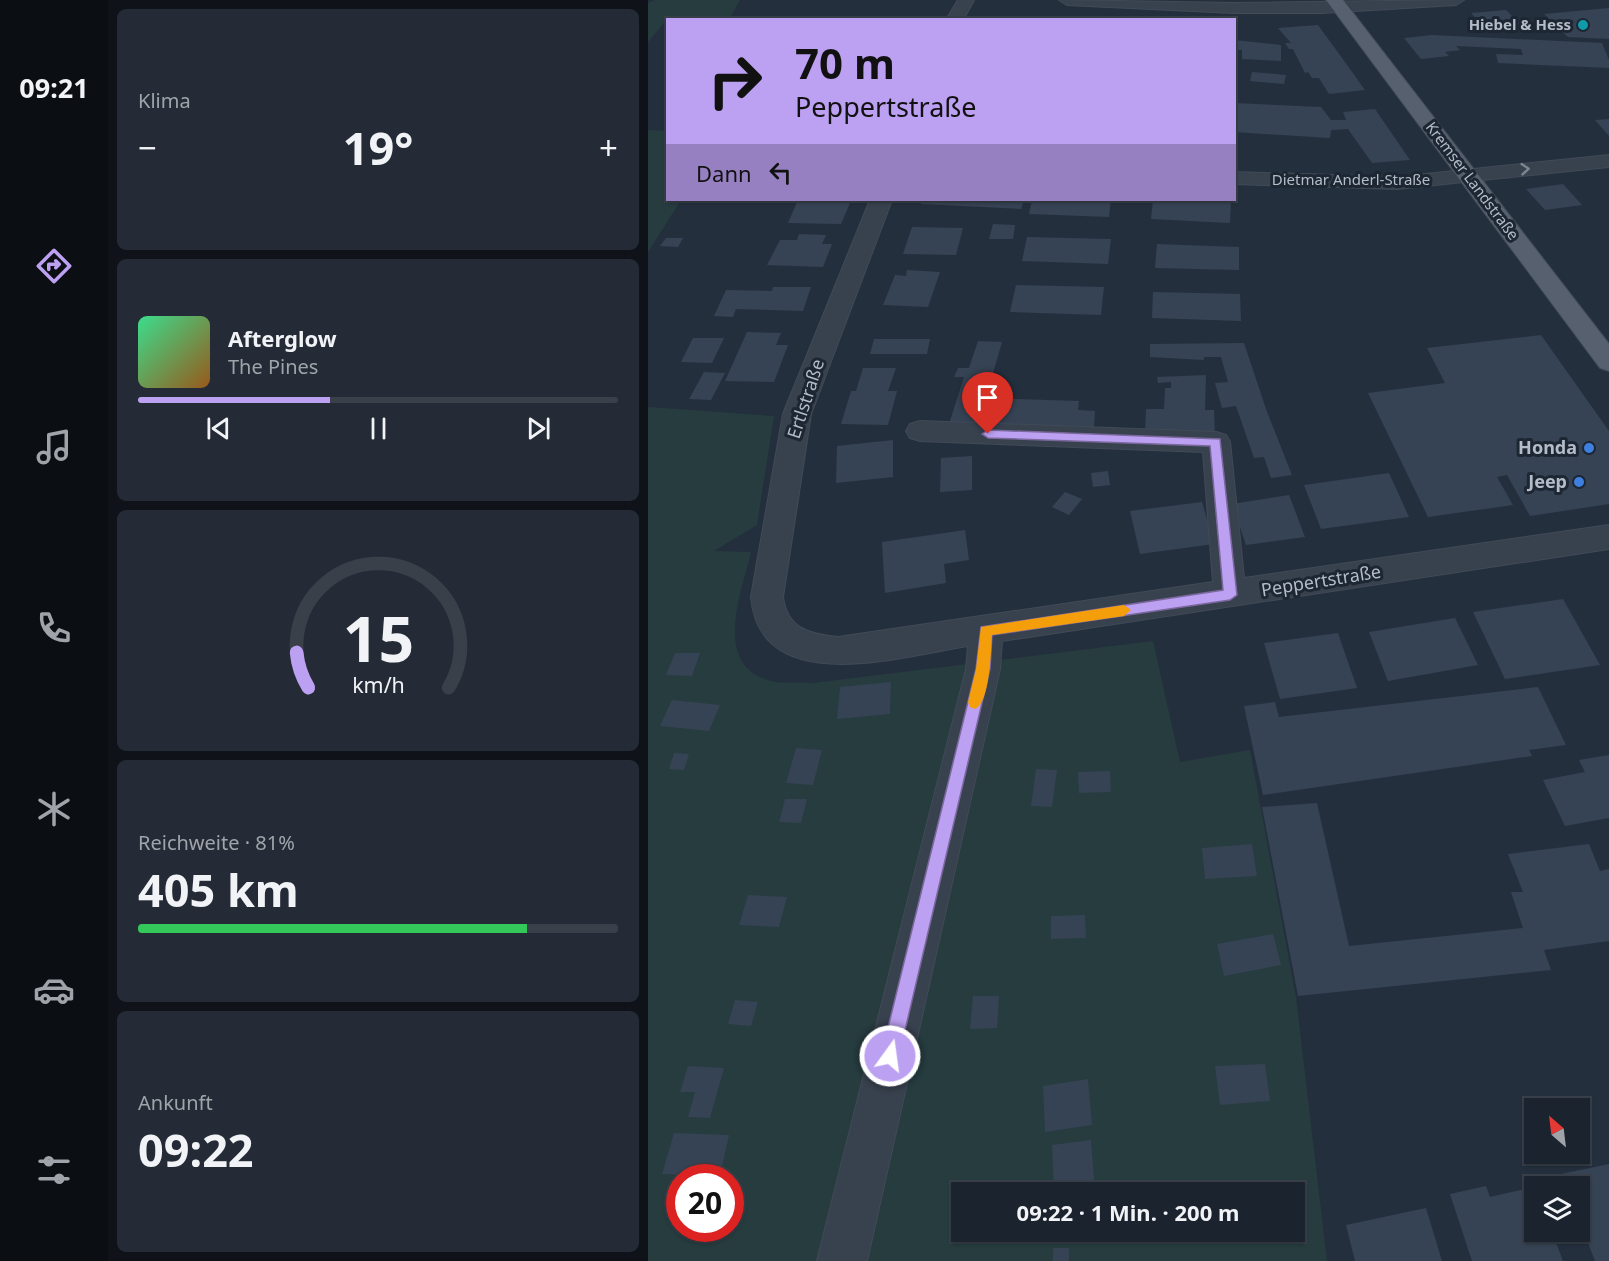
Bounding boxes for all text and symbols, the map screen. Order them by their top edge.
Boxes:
place label: Hiebel & Hess [1469,14,1571,34]
marker: Hiebel & Hess [1576,18,1590,32]
text: 70 m [795,34,895,91]
icon: right [696,42,774,120]
text: 09:21 [19,69,89,106]
text: Klima [138,87,191,114]
text: Peppertstraße [795,88,977,125]
text: 19° [343,117,413,178]
street label: Kremser Landstraße [1422,117,1524,244]
text: − [138,125,157,170]
text: + [599,125,618,170]
icon: left [764,156,797,189]
text: Dann [696,158,752,188]
one-way arrow [1520,163,1529,176]
street label: Dietmar Anderl-Straße [1272,169,1430,189]
icon: directions [33,245,75,287]
text: Afterglow [228,323,337,353]
text: The Pines [228,353,318,380]
street label: Ertlstraße [781,356,829,442]
pin [962,372,1013,434]
icon: arrive [971,381,1004,414]
icon: previous [202,412,235,445]
icon: pause [362,412,395,445]
icon: next [522,412,555,445]
icon: music [33,426,75,468]
place label: Honda [1518,435,1577,459]
marker: Honda [1582,441,1596,455]
place label: Jeep [1526,469,1567,493]
marker: Jeep [1572,475,1586,489]
street label: Peppertstraße [1259,559,1383,601]
text: 15 [342,595,414,680]
icon: phone [33,607,75,649]
text: km/h [352,670,404,699]
icon: climate [33,788,75,830]
text: Reichweite · 81% [138,829,295,856]
text: 405 km [138,859,299,920]
icon: car [33,969,75,1011]
position arrow [858,1024,922,1088]
text: Ankunft [138,1089,213,1116]
north arrow [1524,1098,1590,1164]
map controls [1524,1098,1590,1242]
text: 09:22 [138,1119,254,1180]
icon: filters [33,1149,75,1191]
speed limit sign: 20 [666,1164,744,1242]
button: layers [1524,1176,1590,1242]
text: 09:22 · 1 Min. · 200 m [1017,1197,1239,1227]

